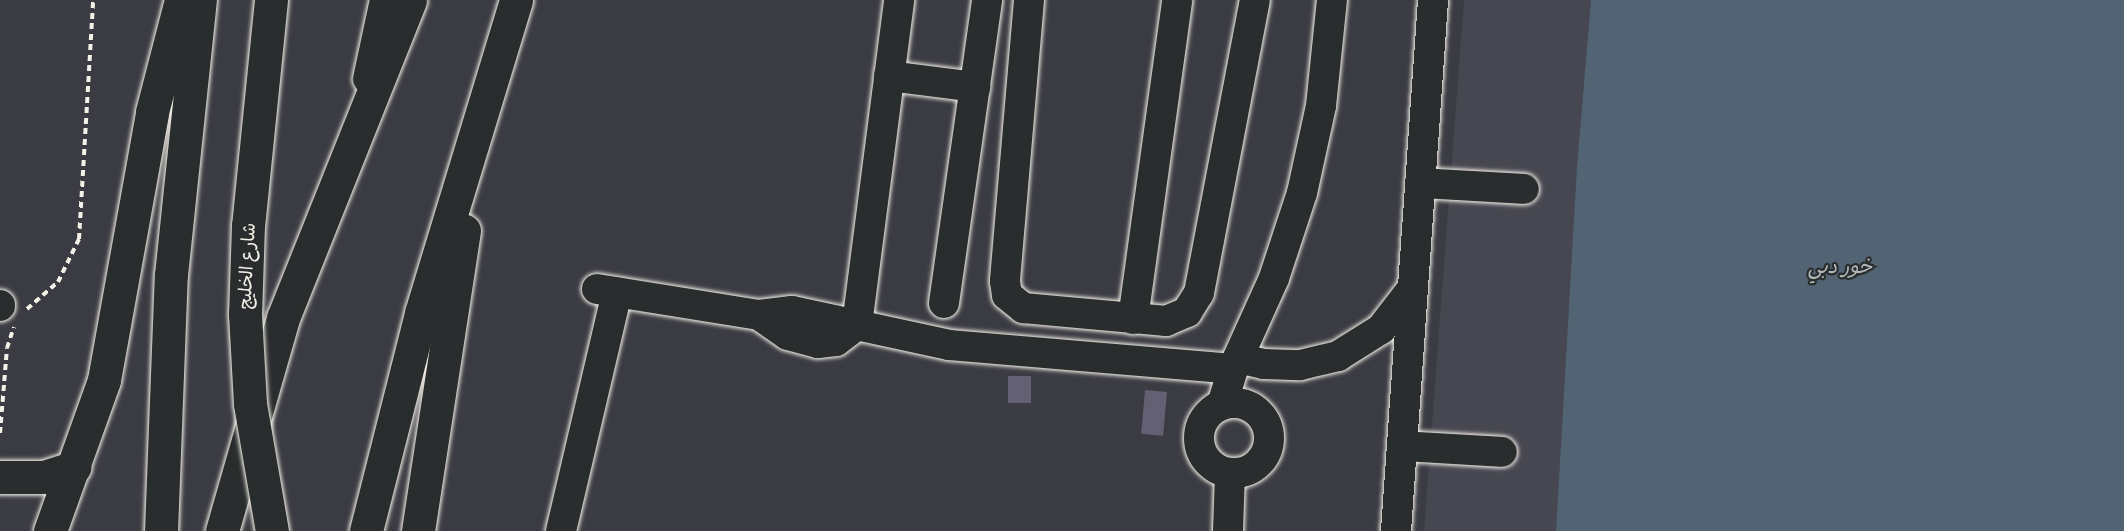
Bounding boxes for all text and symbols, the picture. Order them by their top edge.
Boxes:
street label: شارع الخليج [234,222,260,310]
water label: خور دبي [1808,254,1872,278]

